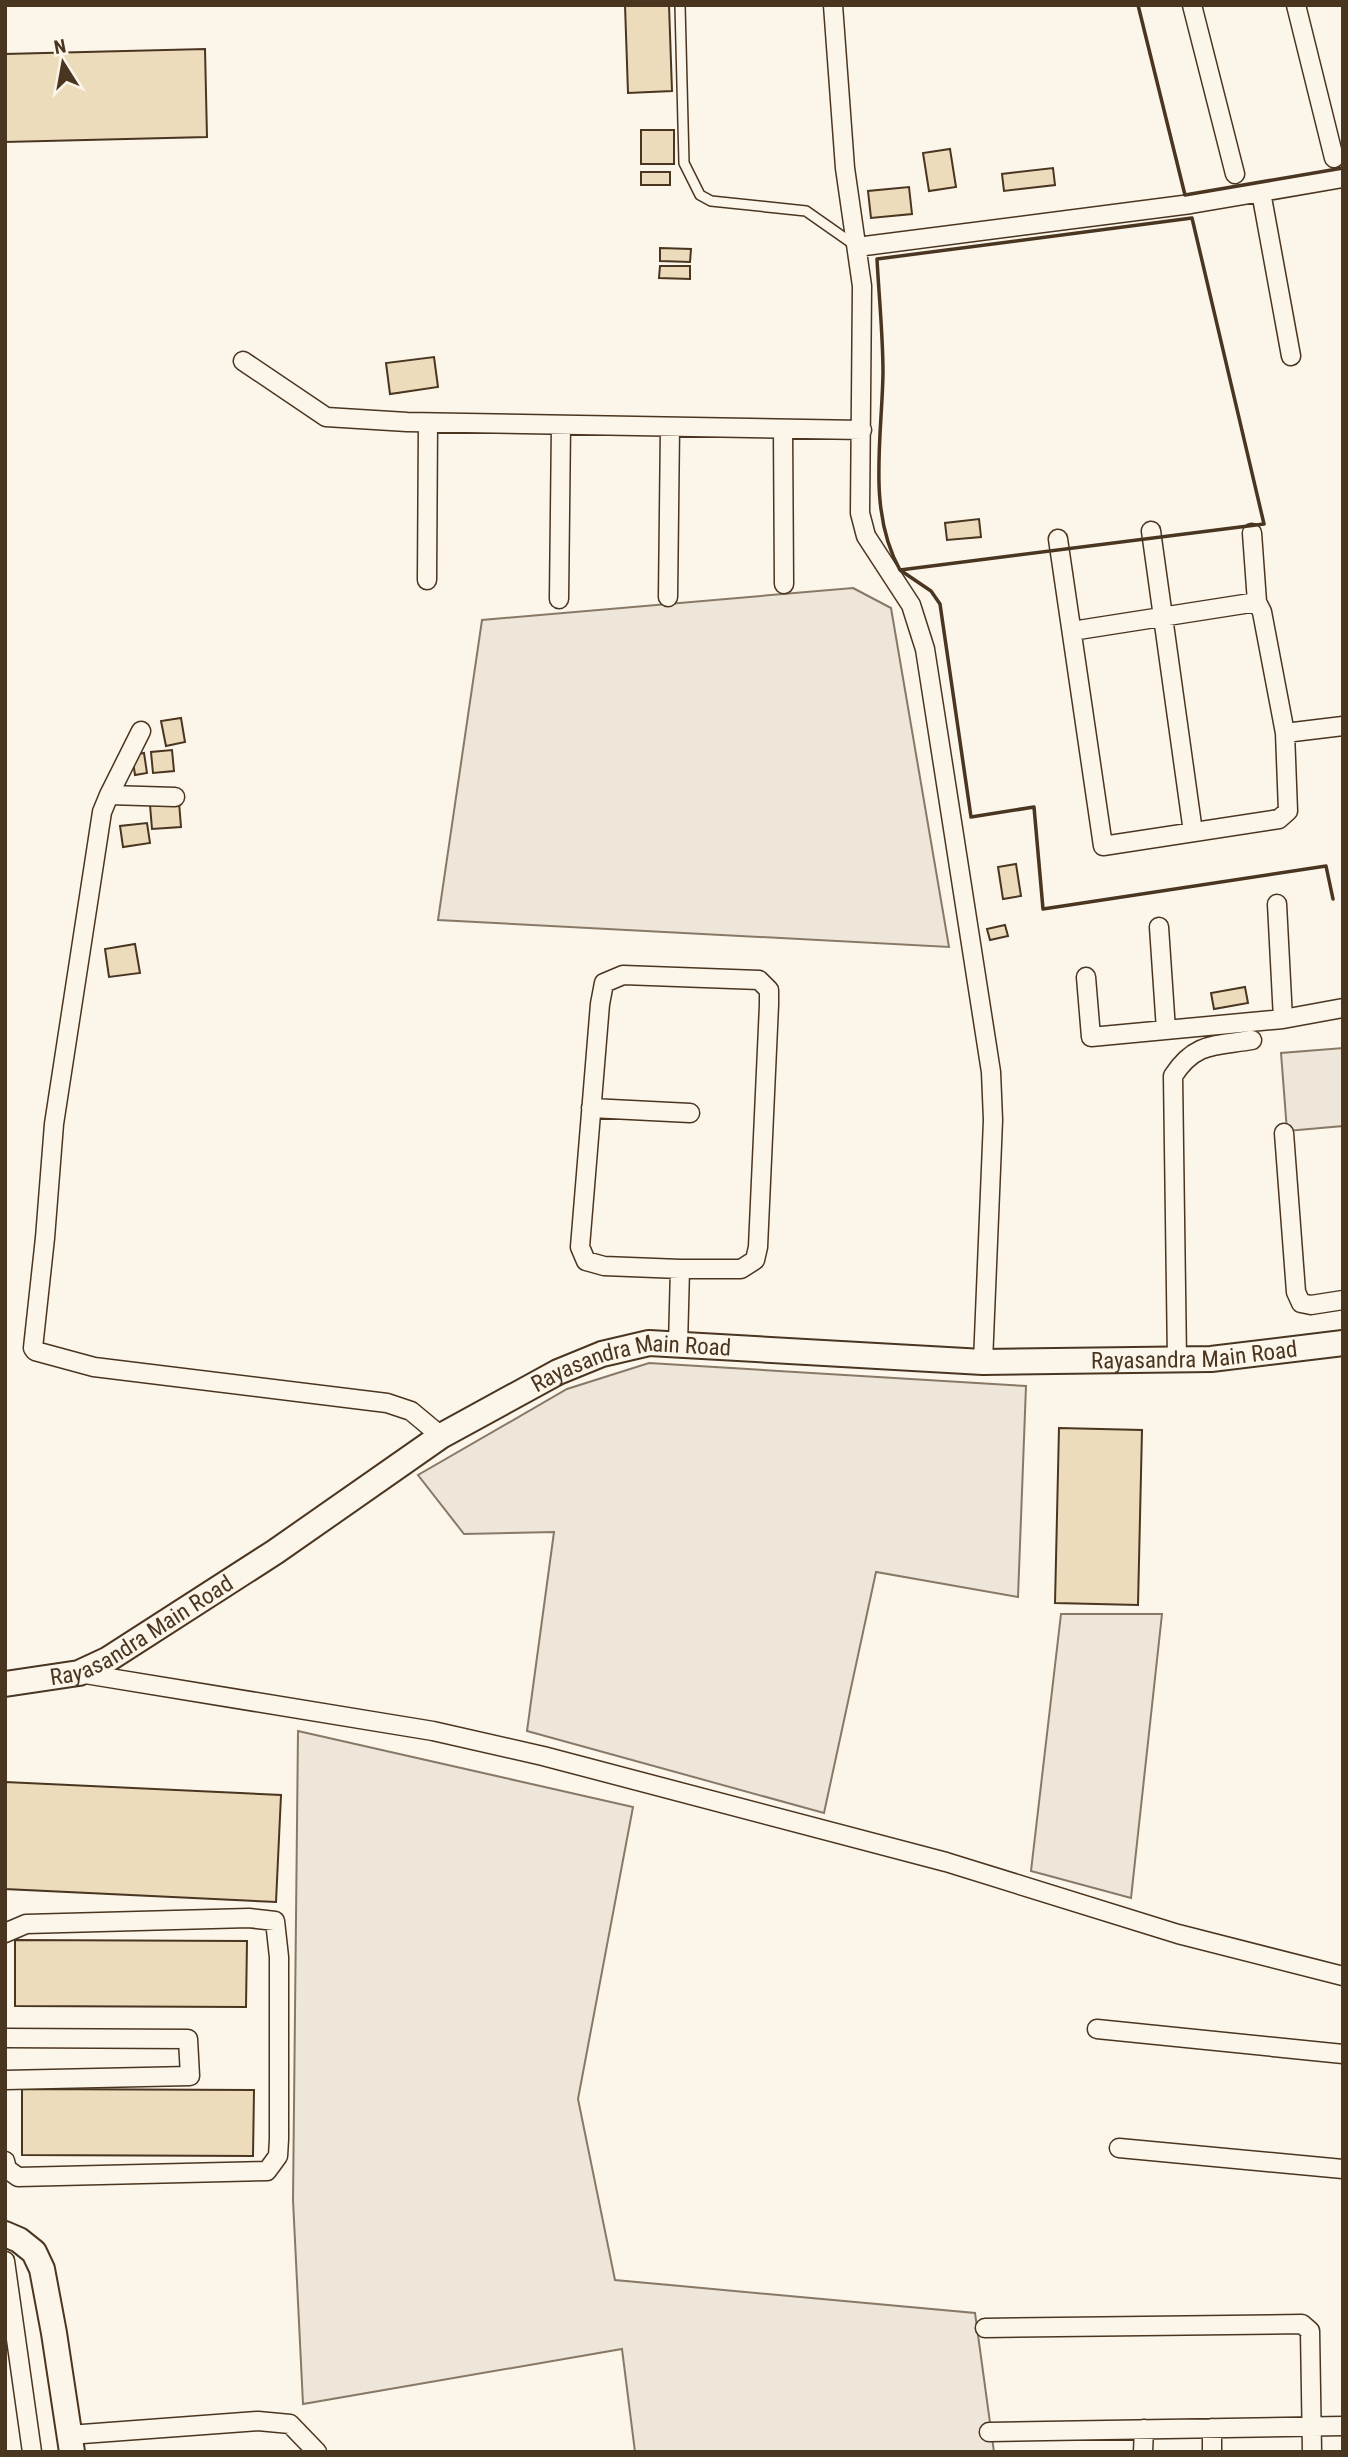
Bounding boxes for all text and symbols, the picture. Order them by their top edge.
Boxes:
north arrow [28,28,98,98]
text: N [52,34,68,59]
street label: Rayasandra Main Road [527,1330,732,1398]
street label: Rayasandra Main Road [1091,1336,1299,1375]
street label: Rayasandra Main Road [48,1570,238,1691]

